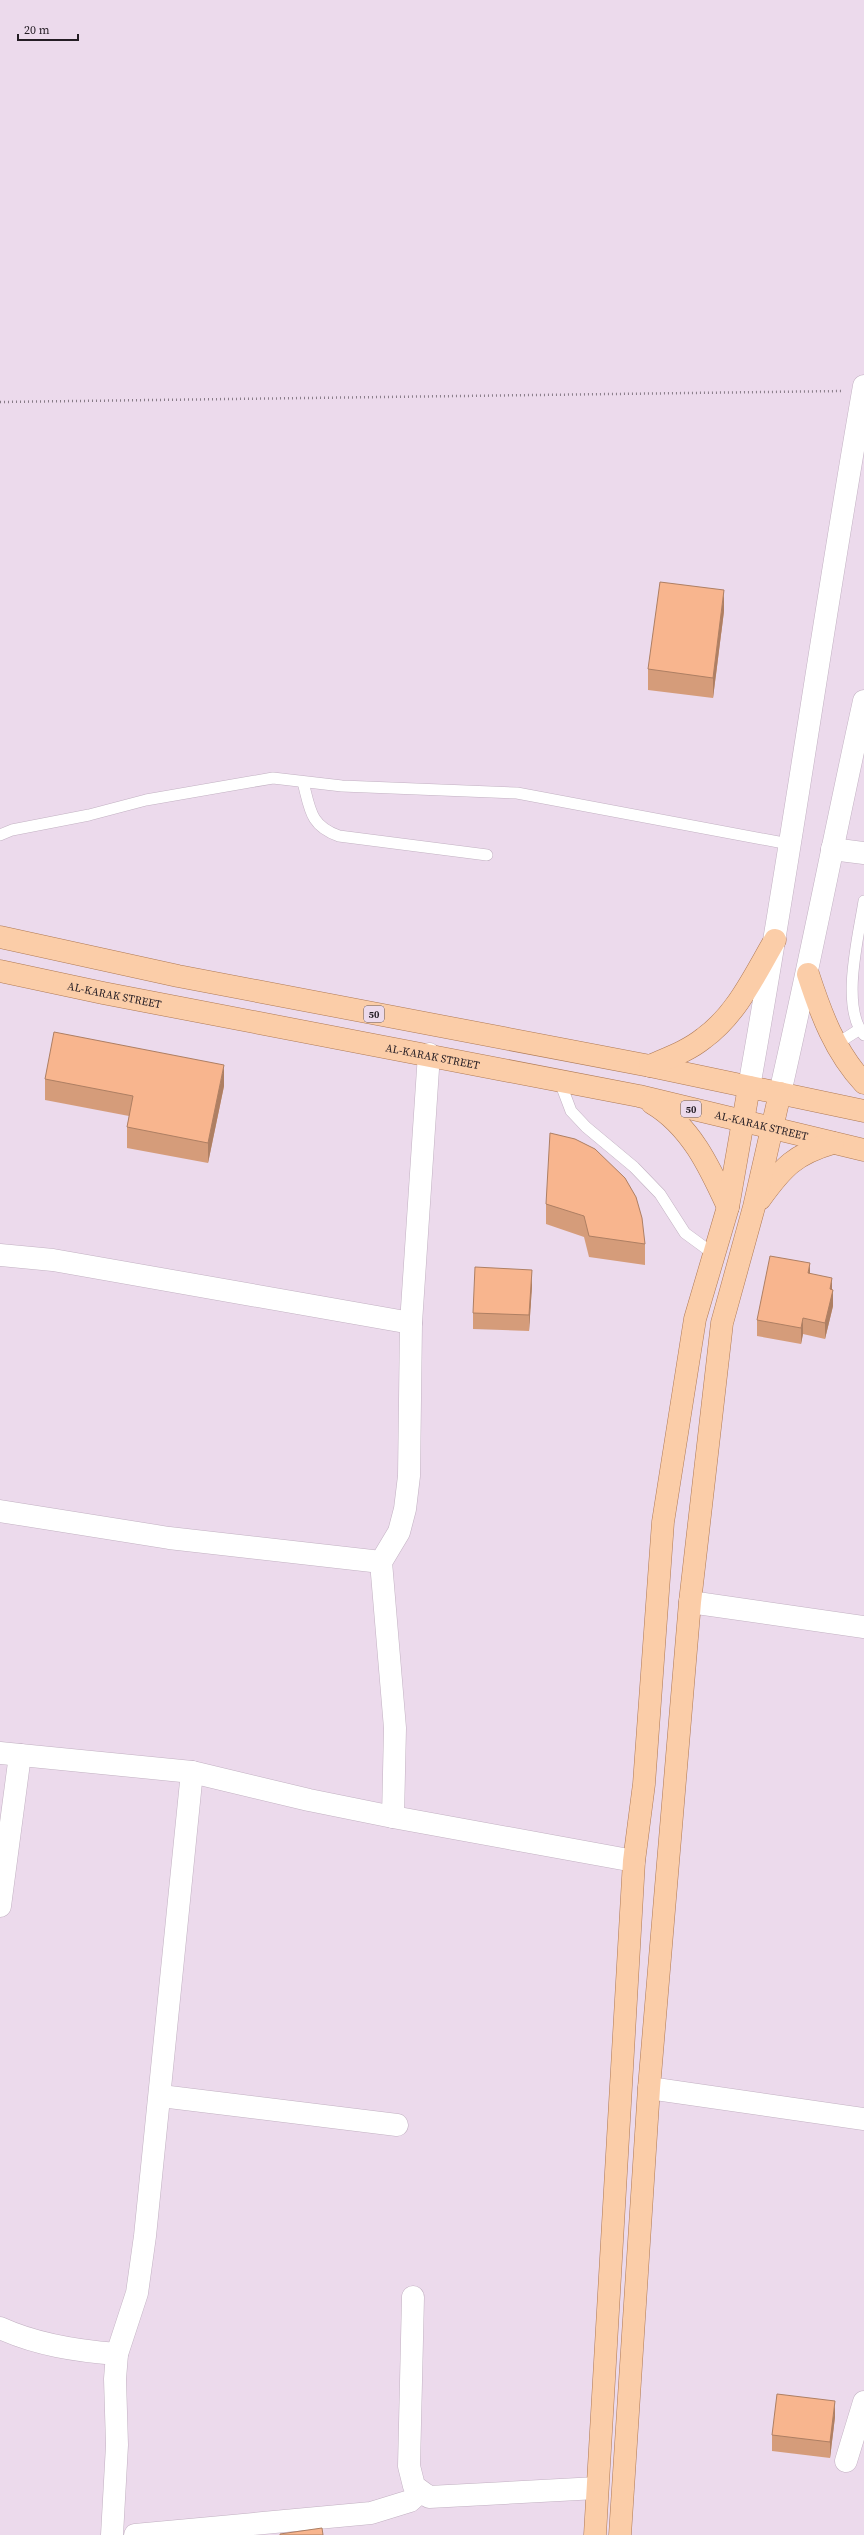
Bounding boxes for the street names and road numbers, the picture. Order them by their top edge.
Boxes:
street label: AL-KARAK STREET [66,979,163,1012]
road number: 50 [364,1006,384,1022]
street label: AL-KARAK STREET [384,1040,481,1073]
road number: 50 [681,1101,701,1117]
street label: AL-KARAK STREET [713,1107,810,1144]

